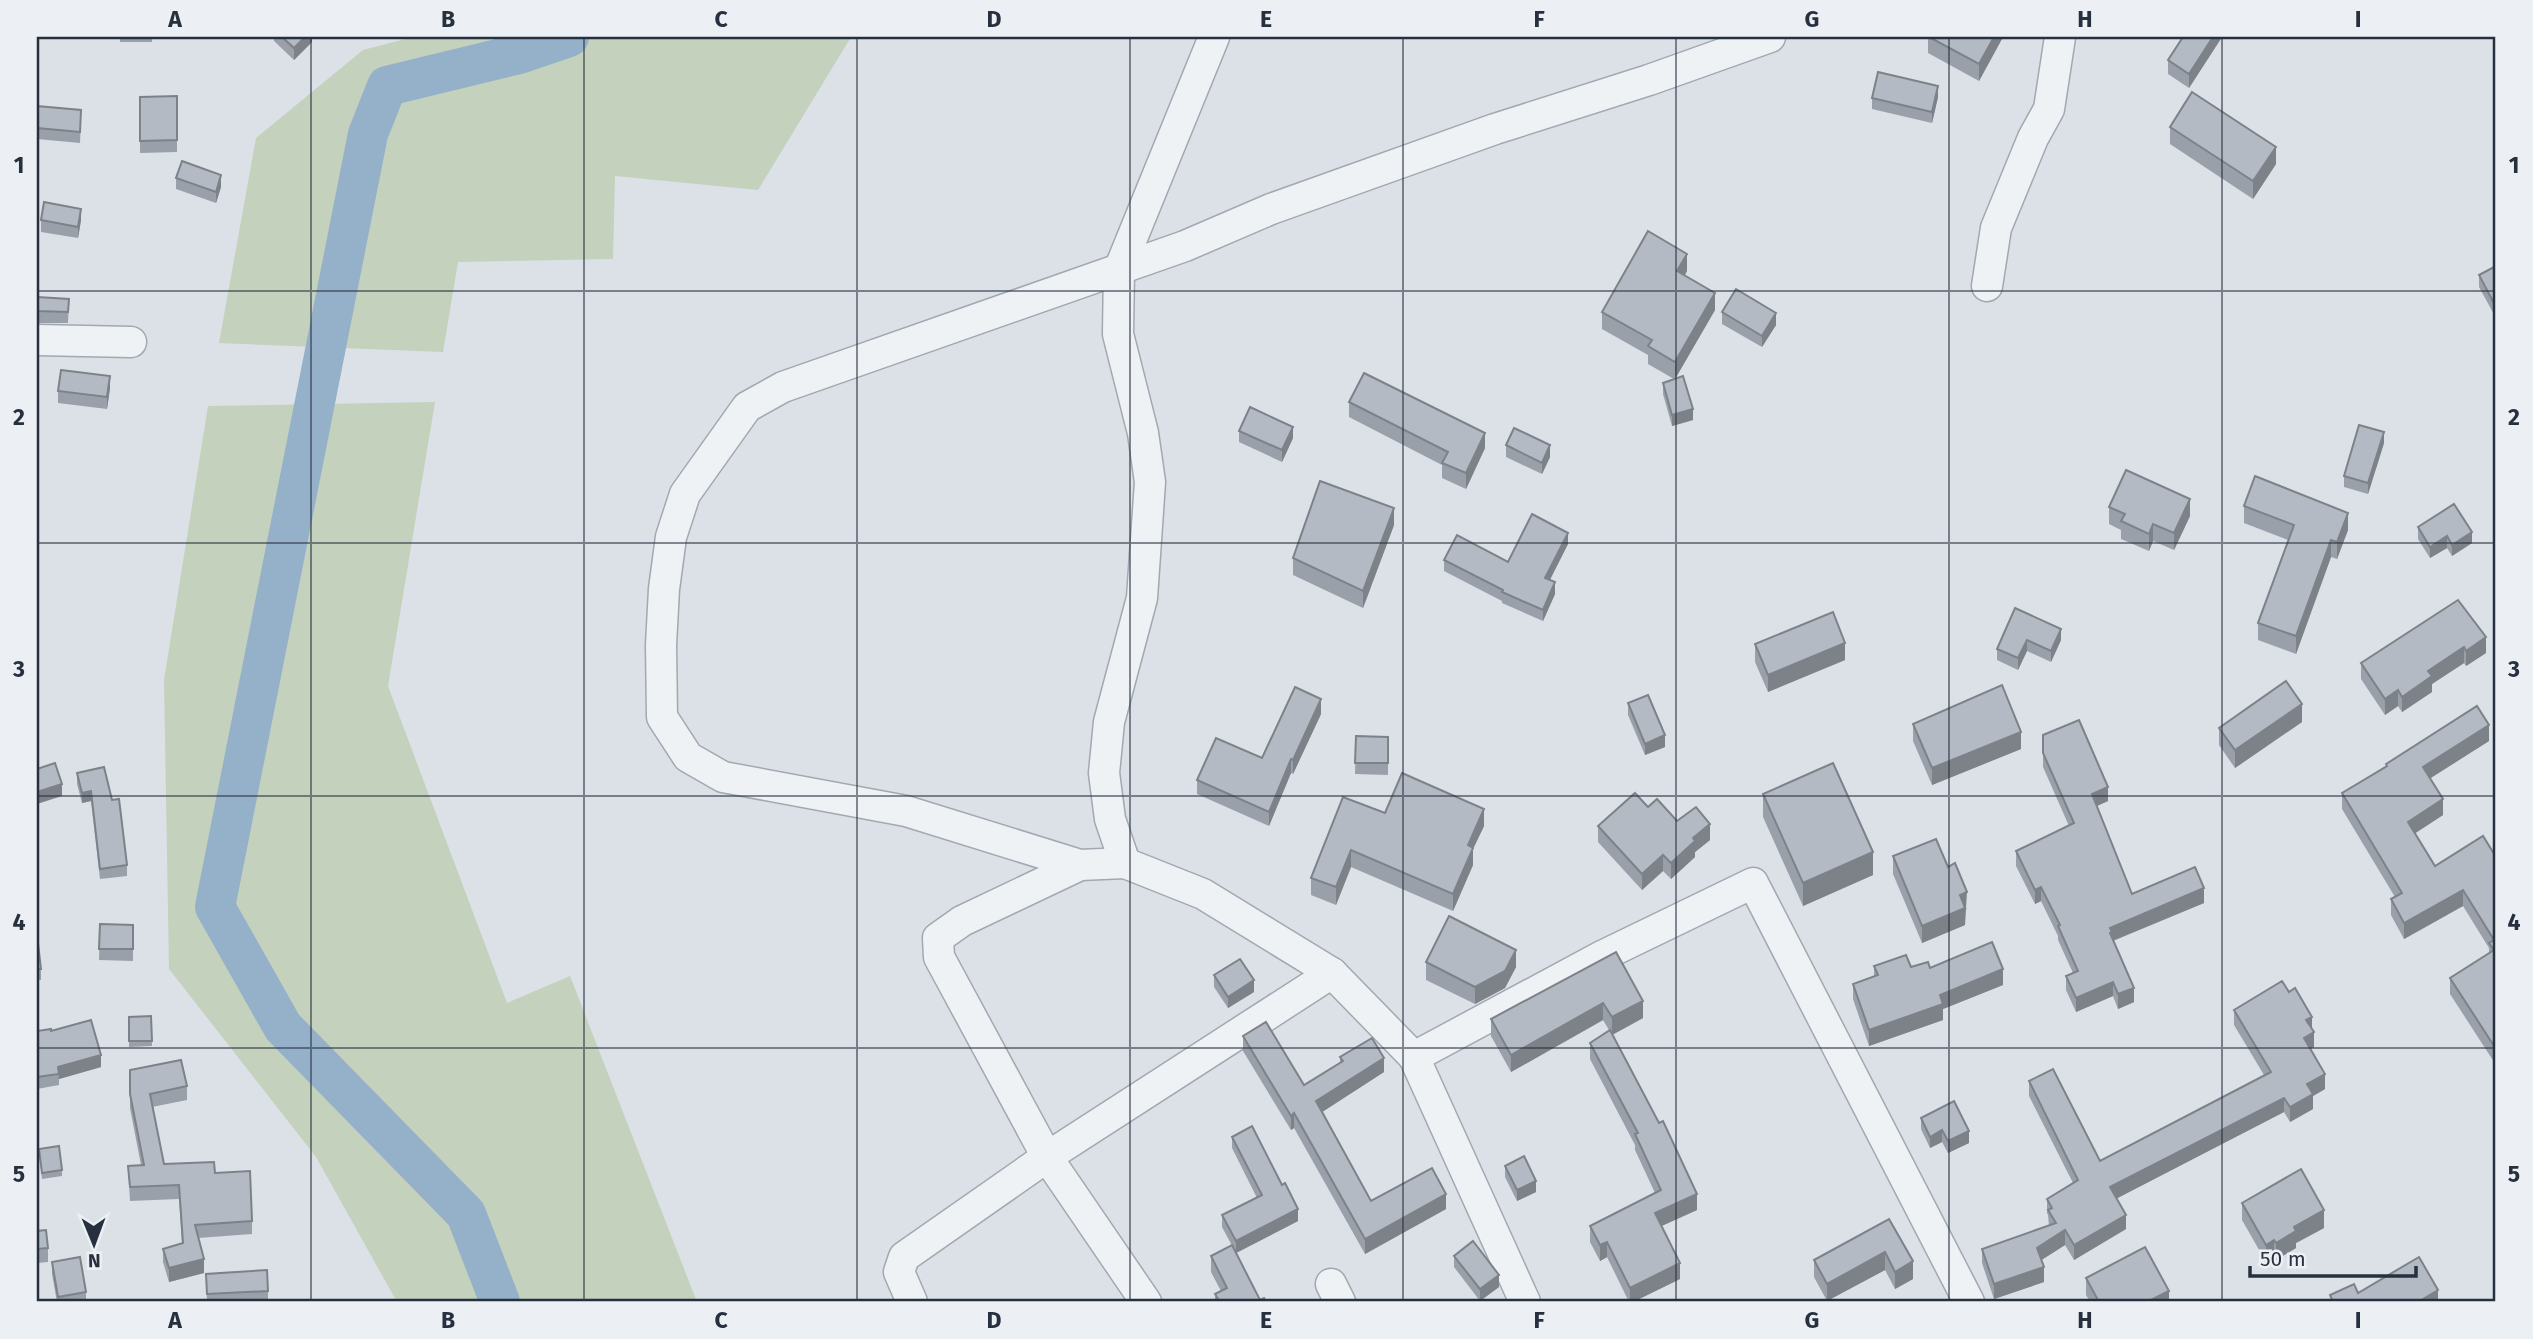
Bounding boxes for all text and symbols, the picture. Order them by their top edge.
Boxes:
text: A [167,5,182,33]
text: B [441,5,455,33]
text: C [714,5,728,33]
text: D [987,5,1002,33]
text: E [1260,5,1272,33]
text: F [1533,5,1545,33]
text: G [1805,5,1819,33]
text: H [2077,5,2093,33]
text: I [2355,5,2361,33]
text: 1 [14,151,24,179]
text: 1 [2509,151,2519,179]
text: 2 [13,403,25,431]
text: 2 [2508,403,2520,431]
text: 3 [12,655,25,683]
text: 3 [2507,655,2520,683]
text: 4 [13,908,26,936]
text: 4 [2508,908,2521,936]
text: 5 [13,1160,25,1188]
text: 5 [2508,1160,2520,1188]
north arrow [60,1210,130,1280]
scale bar [2250,1234,2416,1278]
text: 50 m [2260,1246,2306,1272]
text: N [88,1249,101,1272]
text: A [167,1306,182,1334]
text: B [441,1306,455,1334]
text: C [714,1306,728,1334]
text: D [987,1306,1002,1334]
text: E [1260,1306,1272,1334]
text: F [1533,1306,1545,1334]
text: G [1805,1306,1819,1334]
text: H [2077,1306,2093,1334]
text: I [2355,1306,2361,1334]

